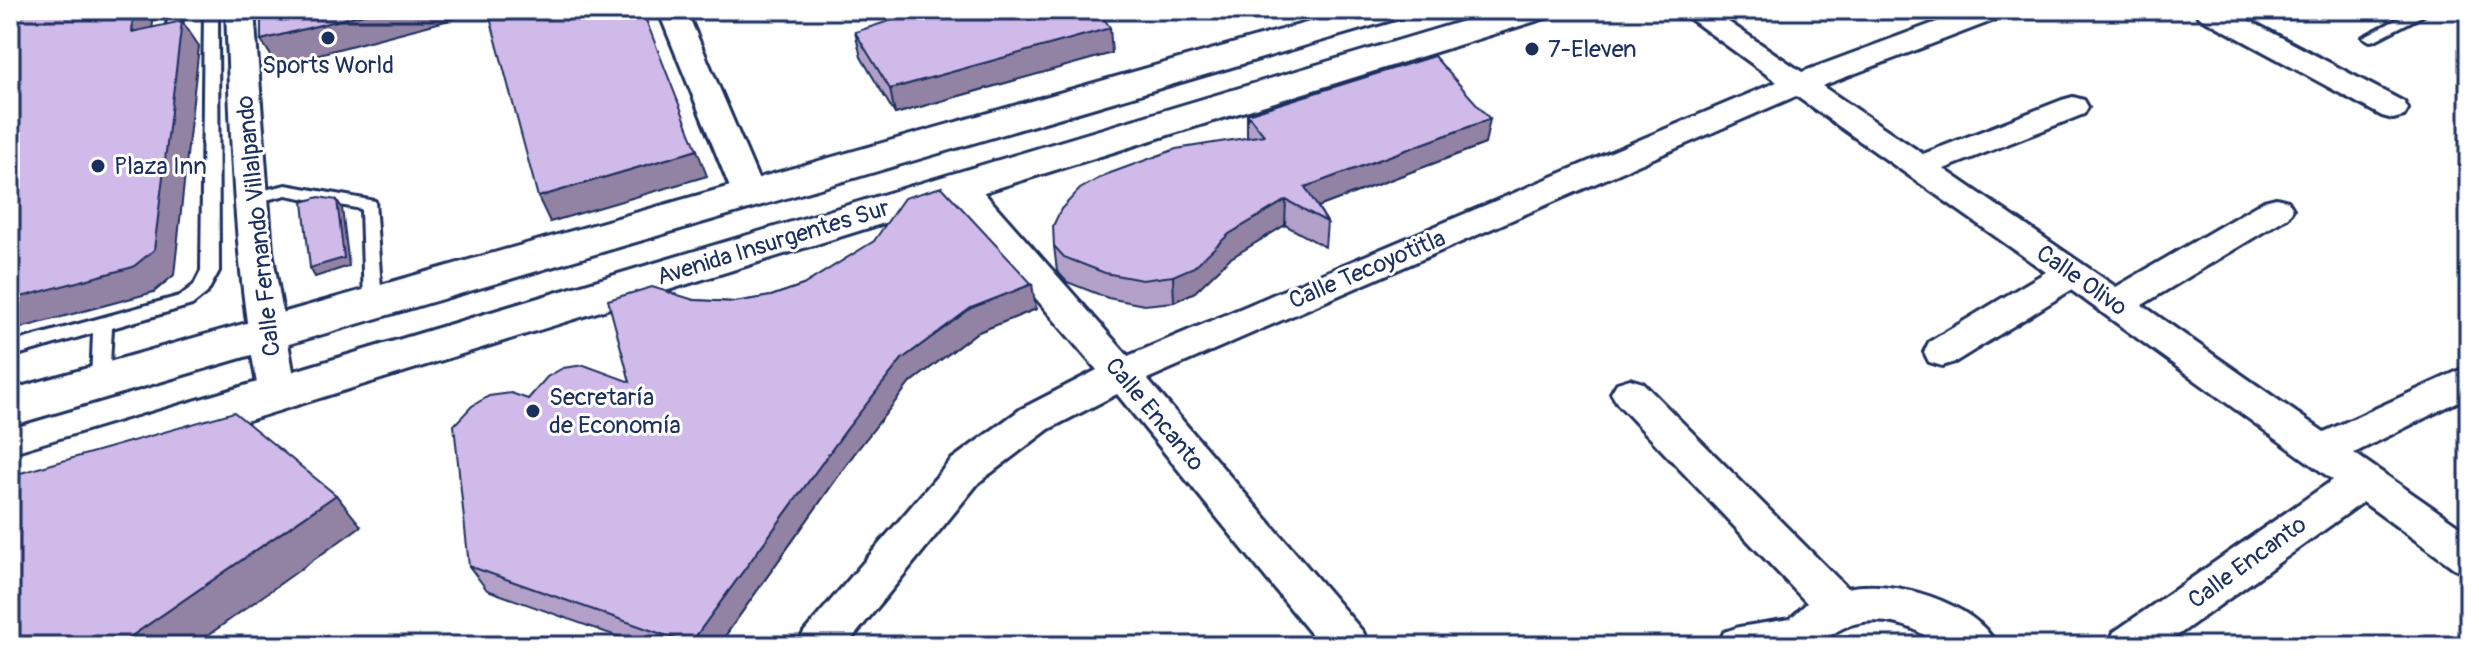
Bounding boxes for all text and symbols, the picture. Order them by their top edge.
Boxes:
marker: Sports World [319,29,337,47]
place label: 7-Eleven [1548,35,1637,64]
marker: 7-Eleven [1523,40,1541,58]
place label: Sports World [262,51,394,80]
street label: Calle Fernando Villalpando [230,94,287,358]
place label: Plaza Inn [114,152,207,181]
marker: Plaza Inn [89,157,107,175]
street label: Avenida Insurgentes Sur [653,193,893,292]
street label: Calle Tecoyotitla [1285,224,1450,315]
street label: Calle Olivo [2031,239,2133,322]
street label: Calle Encanto [1099,352,1210,477]
place label: Secretaría de Economía [549,383,681,440]
marker: Secretaría de Economía [524,402,542,420]
street label: Calle Encanto [2183,510,2312,615]

